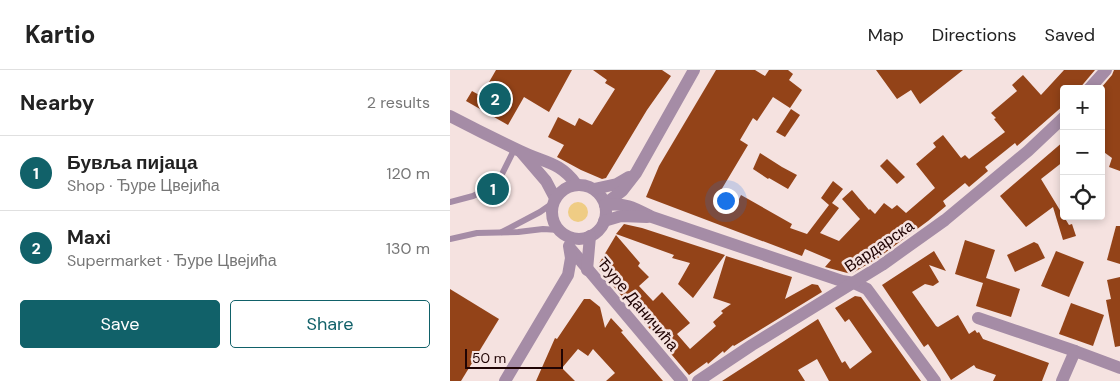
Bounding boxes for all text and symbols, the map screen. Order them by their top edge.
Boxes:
text: Kartio [25,19,95,50]
text: Map [868,23,904,47]
text: Directions [932,23,1017,47]
text: Saved [1045,23,1095,47]
pin: 2 [479,80,511,118]
map controls [1060,85,1105,220]
button: + [1060,85,1105,130]
text: Nearby [20,89,94,117]
text: 2 results [367,92,430,113]
button: − [1060,130,1105,175]
text: Бувља пијаца [67,150,198,175]
text: 1 [33,163,39,184]
text: 120 m [386,163,430,184]
pin: 1 [477,170,509,208]
text: Shop · Ђуре Цвејића [67,175,220,196]
button: locate [1060,175,1105,220]
your location [713,188,739,214]
street label: Вардарска [840,215,918,277]
text: Maxi [67,225,111,250]
text: 2 [31,238,41,259]
text: 130 m [386,238,430,259]
text: Supermarket · Ђуре Цвејића [67,250,277,271]
street label: Ђуре Даничића [593,253,683,355]
button: Save [20,300,220,348]
button: Share [230,300,430,348]
scale bar [465,346,562,369]
text: 50 m [472,349,506,367]

